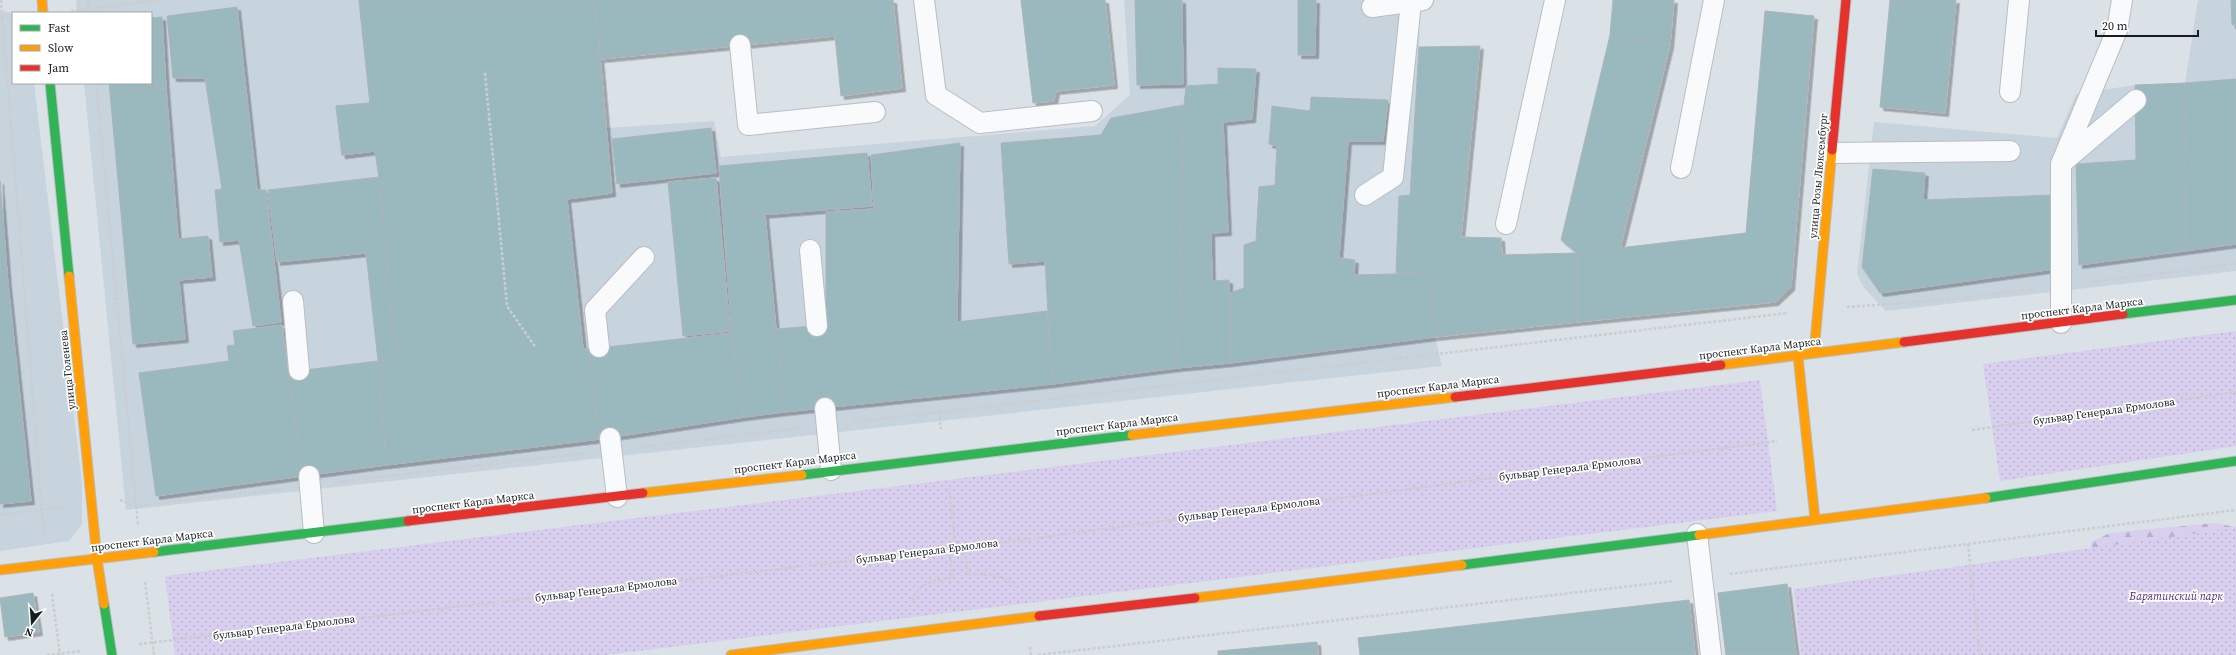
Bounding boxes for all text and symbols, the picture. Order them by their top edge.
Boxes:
legend [12,12,152,84]
scale bar [2096,12,2198,38]
text: 20 m [2102,18,2128,34]
text: Fast [48,20,70,36]
text: Slow [48,40,74,56]
text: Jam [47,60,69,76]
street label: улица Розы Люксембург [1806,113,1831,239]
street label: проспект Карла Маркса [2020,294,2144,323]
street label: улица Голенева [56,329,79,411]
street label: проспект Карла Маркса [1698,334,1822,363]
street label: проспект Карла Маркса [1376,372,1500,401]
street label: бульвар Генерала Ермолова [2032,394,2176,429]
street label: проспект Карла Маркса [1055,410,1179,439]
street label: проспект Карла Маркса [733,448,857,477]
street label: бульвар Генерала Ермолова [1498,452,1642,485]
street label: проспект Карла Маркса [411,488,535,517]
street label: бульвар Генерала Ермолова [1177,493,1321,526]
street label: проспект Карла Маркса [90,526,214,555]
street label: бульвар Генерала Ермолова [855,535,999,568]
street label: бульвар Генерала Ермолова [534,573,678,606]
park label: Барятинский парк [2128,589,2223,604]
north arrow [12,603,52,643]
street label: бульвар Генерала Ермолова [212,611,356,644]
text: N [23,624,35,640]

